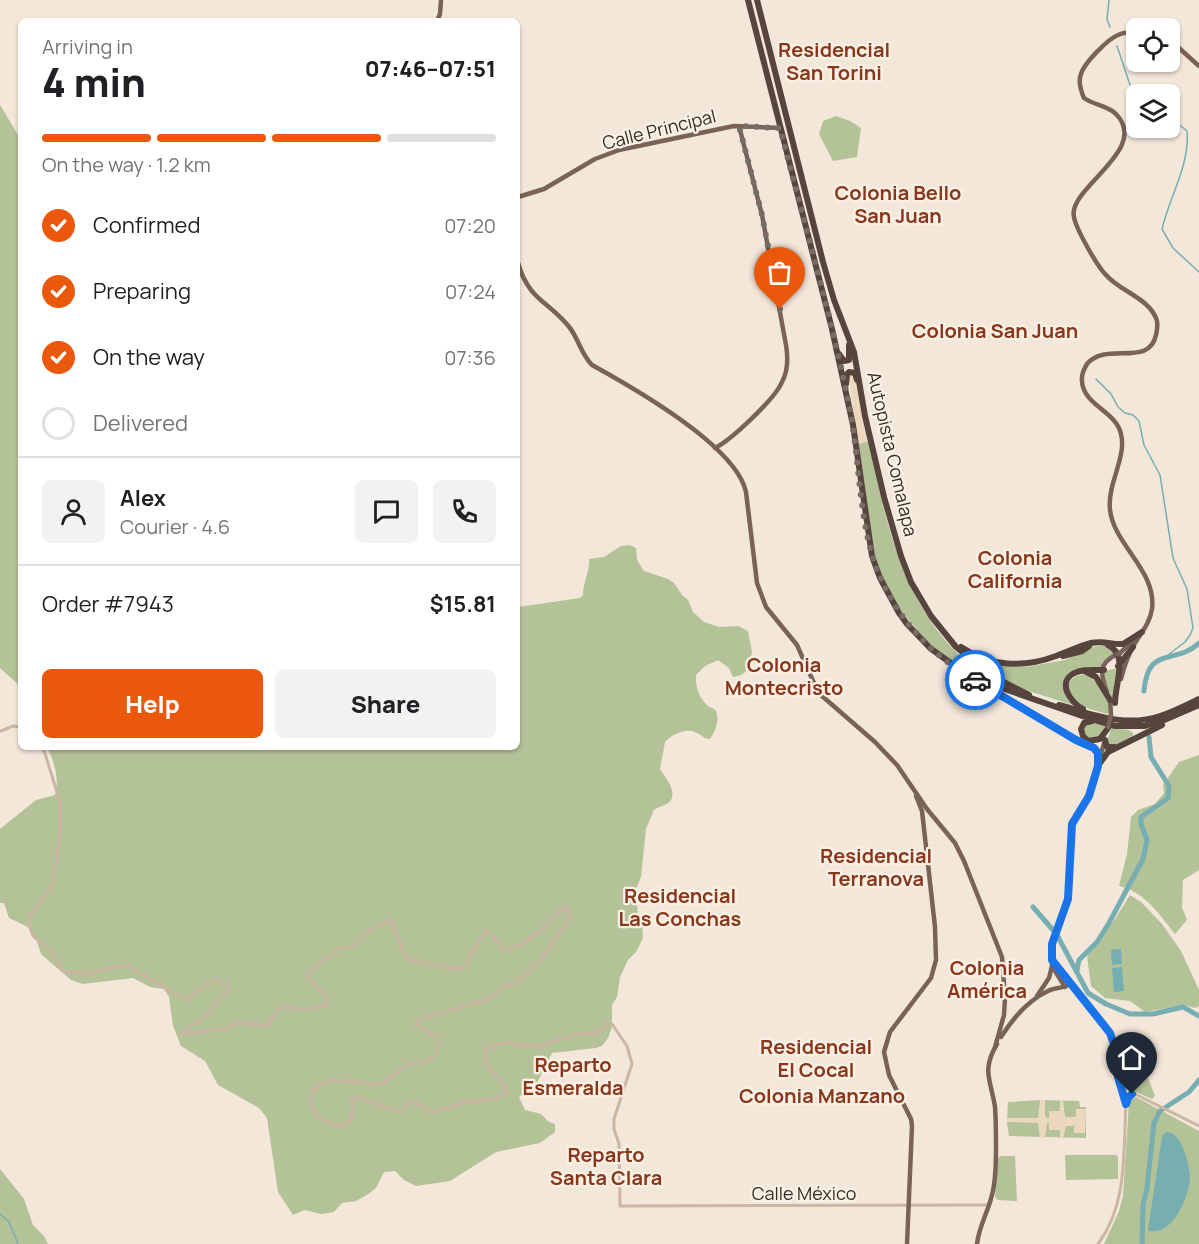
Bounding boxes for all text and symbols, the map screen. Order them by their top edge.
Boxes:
map controls [1126,18,1180,138]
button: locate [1126,18,1180,72]
text: Arriving in [42,33,133,60]
district label: Residencial San Torini [778,36,890,86]
text: 07:46–07:51 [365,54,496,84]
text: 4 min [42,55,146,109]
button: layers [1126,84,1180,138]
street label: Calle Principal [600,103,718,155]
text: On the way · 1.2 km [42,151,211,178]
district label: Colonia Bello San Juan [835,179,961,229]
icon: check [42,209,75,242]
text: Confirmed [93,210,201,240]
text: 07:20 [444,212,496,239]
pin [754,247,805,309]
icon: bag [763,256,796,289]
icon: check [42,275,75,308]
text: Preparing [93,276,191,306]
text: 07:24 [445,278,496,305]
district label: Colonia San Juan [912,317,1078,344]
icon: check [42,341,75,374]
text: On the way [93,342,205,372]
text: 07:36 [444,344,496,371]
street label: Autopista Comalapa [862,369,924,539]
text: Delivered [93,408,188,438]
button: person [42,480,105,543]
button: chat [355,480,418,543]
button: phone [433,480,496,543]
text: Alex [120,483,166,513]
text: Courier · 4.6 [120,513,230,540]
district label: Colonia California [968,544,1062,594]
text: Order #7943 [42,589,174,619]
text: $15.81 [430,589,496,619]
courier [945,650,1005,710]
district label: Colonia Montecristo [725,651,843,701]
icon: car [959,664,992,697]
button: Help [42,669,263,738]
button: Share [275,669,496,738]
district label: Residencial Terranova [820,842,932,892]
district label: Residencial Las Conchas [619,882,742,932]
district label: Colonia América [947,954,1027,1004]
pin [1106,1032,1157,1094]
district label: Residencial El Cocal [760,1033,872,1083]
icon: home [1115,1041,1148,1074]
district label: Reparto Esmeralda [522,1051,624,1101]
district label: Colonia Manzano [739,1082,905,1109]
district label: Reparto Santa Clara [550,1141,662,1191]
street label: Calle México [752,1181,856,1205]

